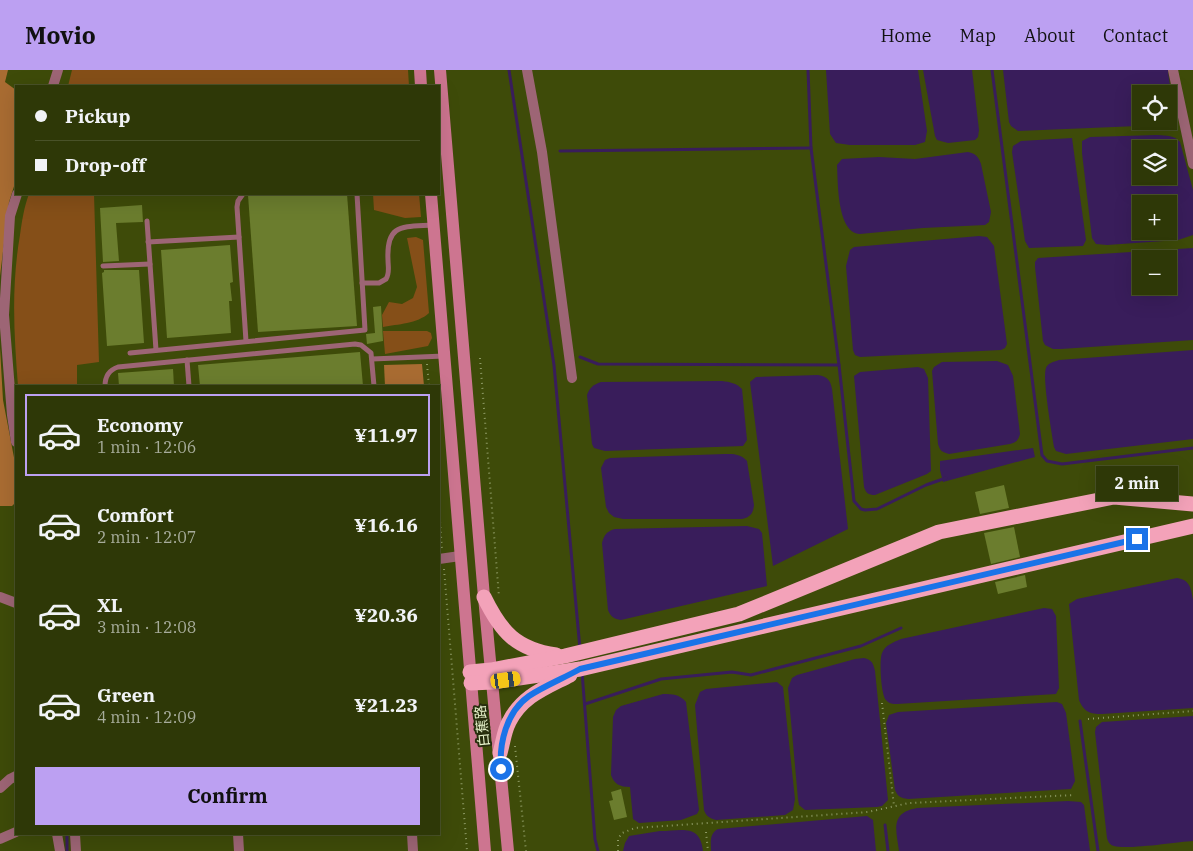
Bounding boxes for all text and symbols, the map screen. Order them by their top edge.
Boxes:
text: Movio [25,19,96,51]
text: Home [880,24,932,47]
text: Map [960,24,996,47]
text: About [1024,24,1075,47]
text: Contact [1103,24,1168,47]
map controls [1132,85,1177,295]
button: locate [1132,85,1177,130]
text: Pickup [65,104,130,128]
button: layers [1132,140,1177,185]
text: Drop-off [65,153,146,177]
button: + [1132,195,1177,240]
button: − [1132,250,1177,295]
icon: car [37,413,82,458]
text: Economy [97,413,183,437]
text: ¥11.97 [354,423,418,447]
text: 1 min · 12:06 [97,437,196,457]
callout: 2 min [1096,466,1178,502]
text: 2 min [1115,473,1159,493]
icon: car [37,503,82,548]
text: Comfort [97,503,174,527]
text: ¥16.16 [354,513,418,537]
text: 2 min · 12:07 [97,527,196,547]
route end [1126,528,1148,550]
icon: car [37,593,82,638]
text: XL [97,593,123,617]
text: ¥20.36 [354,603,418,627]
text: 3 min · 12:08 [97,617,196,637]
car [490,670,521,690]
icon: car [37,683,82,728]
text: Green [97,683,155,707]
text: ¥21.23 [354,693,418,717]
street label: 白蕉路 [471,704,493,748]
text: 4 min · 12:09 [97,707,196,727]
route start [490,758,512,780]
button: Confirm [35,767,420,825]

